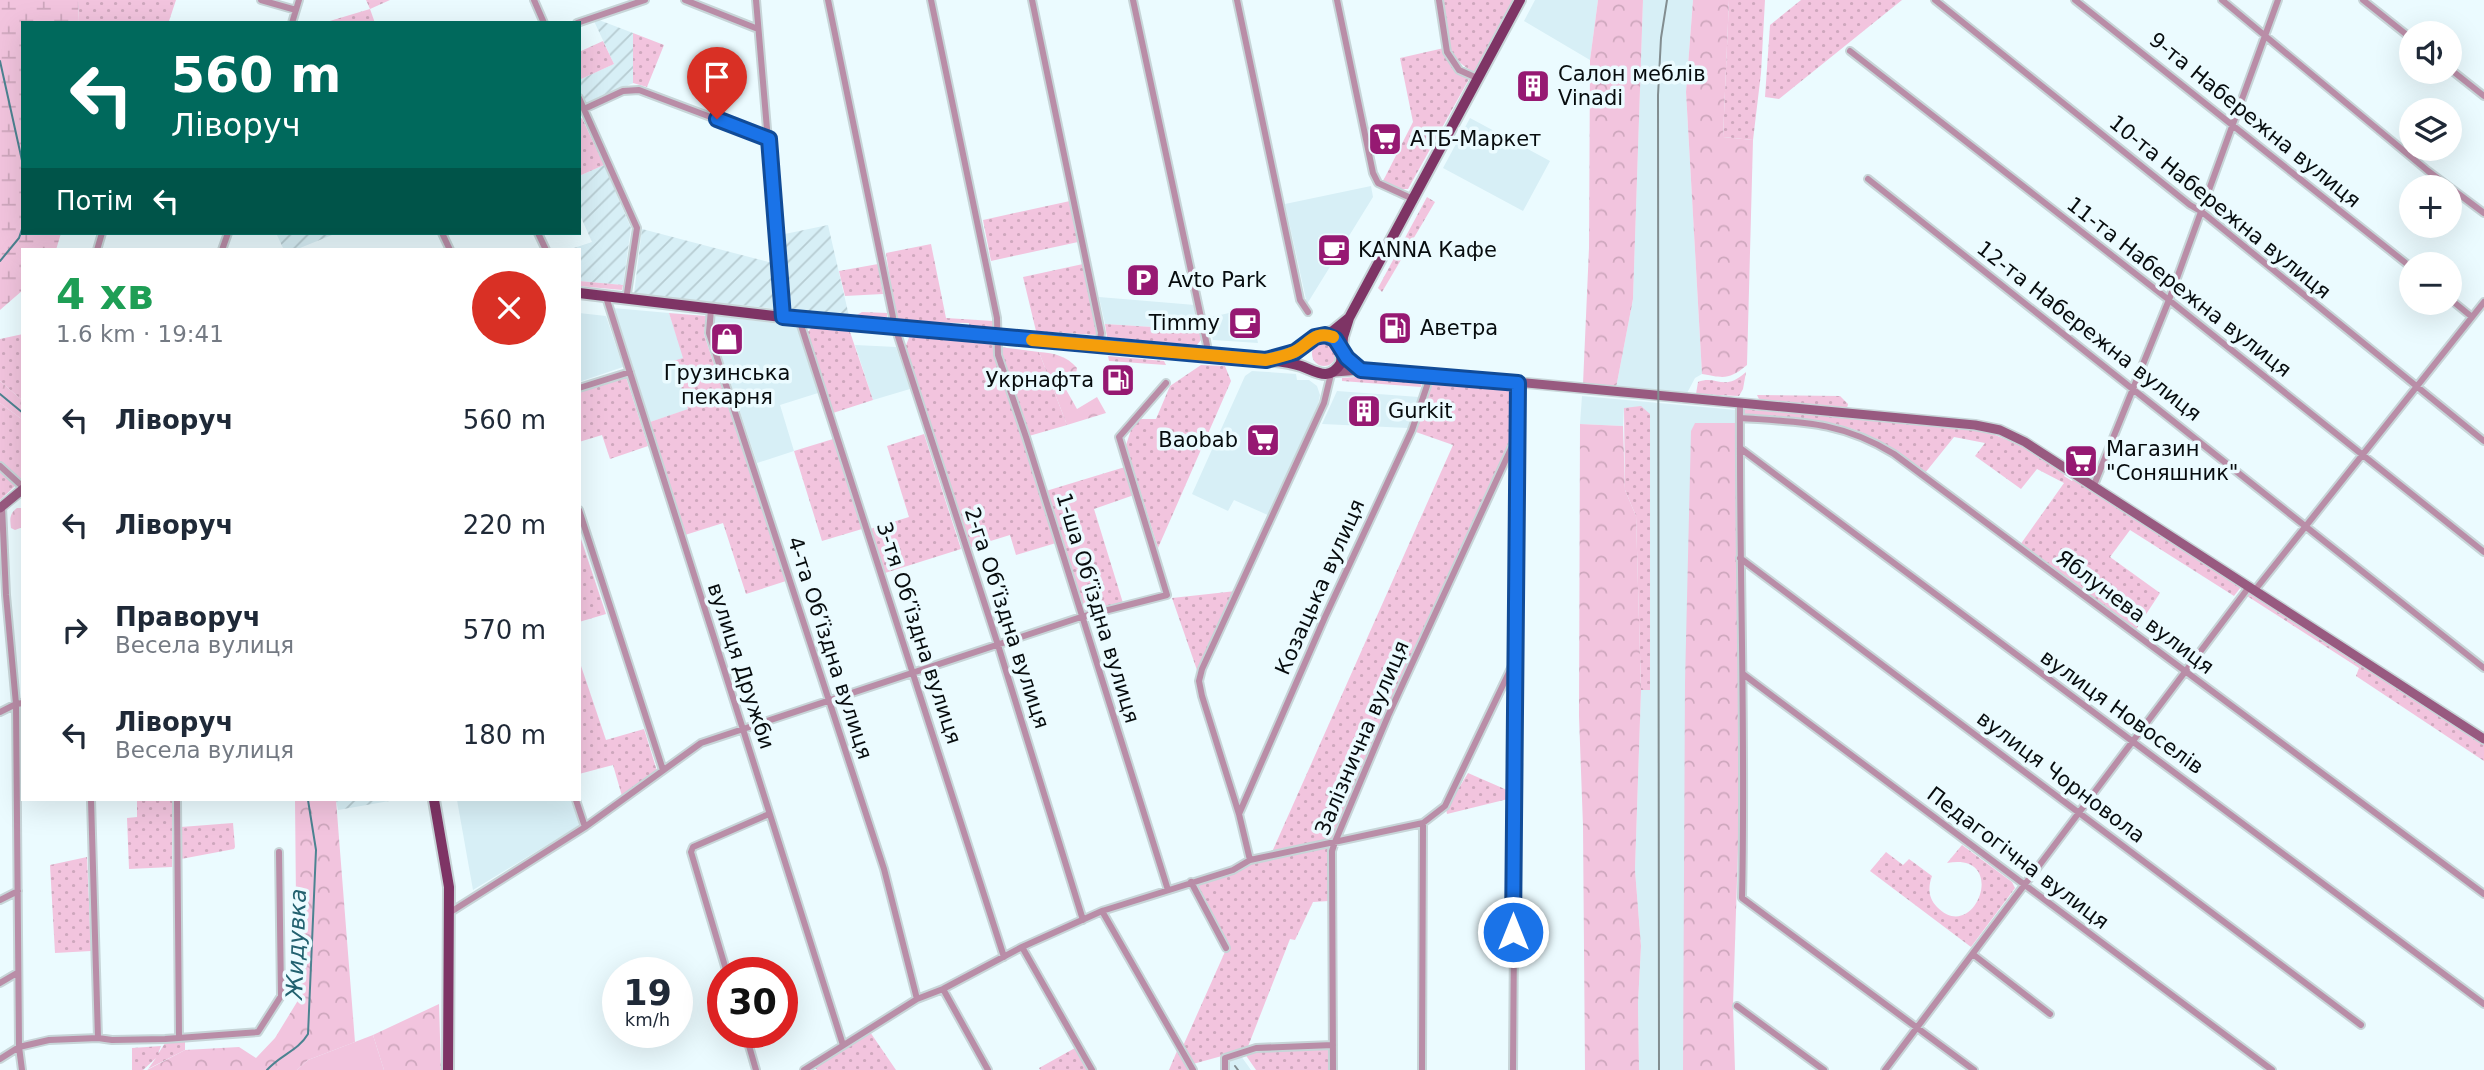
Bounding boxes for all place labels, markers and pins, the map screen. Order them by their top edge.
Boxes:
pin [687,47,747,119]
place label: Салон меблів Vinadi [1558,62,1706,110]
building icon: Салон меблів Vinadi [1514,67,1552,105]
supermarket icon: АТБ-Маркет [1366,120,1404,158]
place label: АТБ-Маркет [1410,127,1541,151]
cafe icon: KANNA Кафе [1315,231,1353,269]
place label: KANNA Кафе [1358,238,1497,262]
parking icon: Avto Park [1124,261,1162,299]
place label: Avto Park [1168,268,1268,292]
cafe icon: Timmy [1226,304,1264,342]
fuel station icon: Аветра [1376,309,1414,347]
place label: Timmy [1148,311,1220,335]
place label: Аветра [1420,316,1498,340]
shop icon: Грузинська пекарня [708,320,746,358]
place label: Грузинська пекарня [664,361,790,409]
fuel station icon: Укрнафта [1099,361,1137,399]
place label: Укрнафта [986,368,1094,392]
building icon: Gurkit [1345,392,1383,430]
place label: Gurkit [1388,399,1452,423]
supermarket icon: Baobab [1244,421,1282,459]
place label: Baobab [1158,428,1238,452]
place label: Магазин "Соняшник" [2106,437,2238,485]
supermarket icon: Магазин "Соняшник" [2062,442,2100,480]

